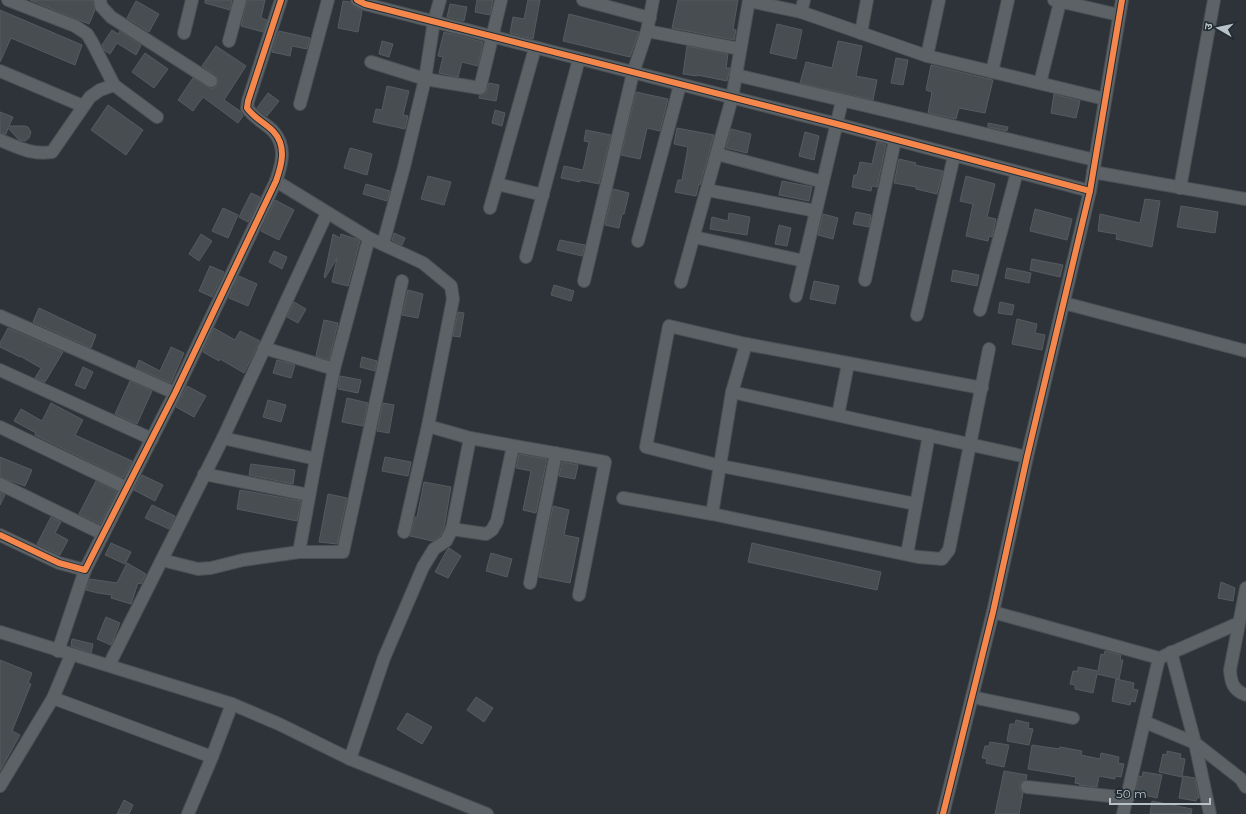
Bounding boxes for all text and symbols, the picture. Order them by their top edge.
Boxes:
north arrow [1198,8,1238,48]
text: उ [1201,22,1216,31]
scale bar [1110,780,1210,806]
text: 50 m [1116,786,1147,801]

